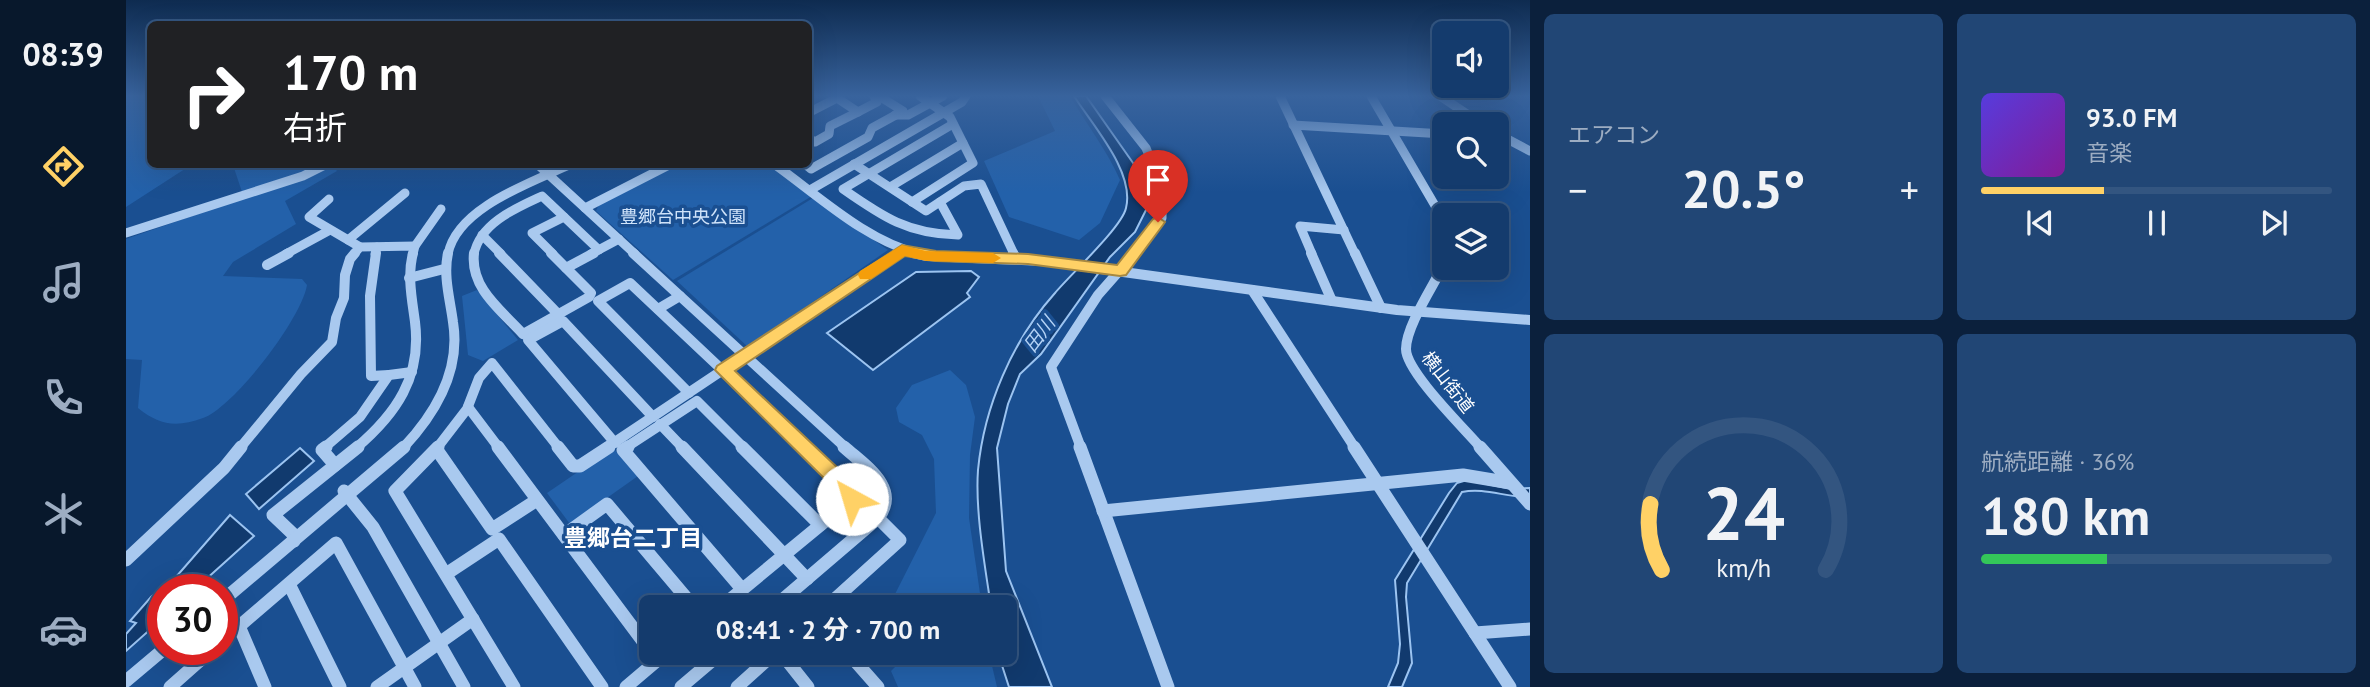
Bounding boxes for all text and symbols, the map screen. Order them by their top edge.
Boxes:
map controls [1432,21,1509,280]
button: sound [1432,21,1509,98]
text: 08:39 [22,33,104,75]
text: 170 m [283,40,418,104]
icon: right [168,49,259,140]
text: 93.0 FM [2086,101,2177,134]
text: 右折 [283,106,347,148]
button: search [1432,112,1509,189]
text: エアコン [1568,120,1660,149]
text: 音楽 [2086,138,2132,167]
icon: directions [39,142,88,191]
pin [1128,150,1188,222]
text: 20.5° [1682,155,1805,222]
icon: arrive [1139,161,1177,199]
text: − [1568,165,1587,214]
text: + [1900,165,1919,214]
button: layers [1432,203,1509,280]
icon: previous [2021,204,2059,242]
icon: pause [2138,204,2176,242]
icon: next [2255,204,2293,242]
park label: 豊郷台中央公園 [620,205,746,228]
icon: music [39,258,88,307]
water label: 田川 [1018,310,1061,356]
street label: 横山街道 [1417,347,1479,417]
icon: phone [39,373,88,422]
text: 航続距離 · 36% [1981,447,2134,476]
position arrow [815,462,889,536]
text: 24 [1702,466,1785,560]
text: 180 km [1981,482,2150,549]
icon: climate [39,489,88,538]
district label: 豊郷台二丁目 [564,523,702,552]
text: km/h [1716,551,1771,583]
speed limit sign: 30 [147,574,238,665]
icon: car [39,605,88,654]
text: 08:41 · 2 分 · 700 m [716,613,940,646]

